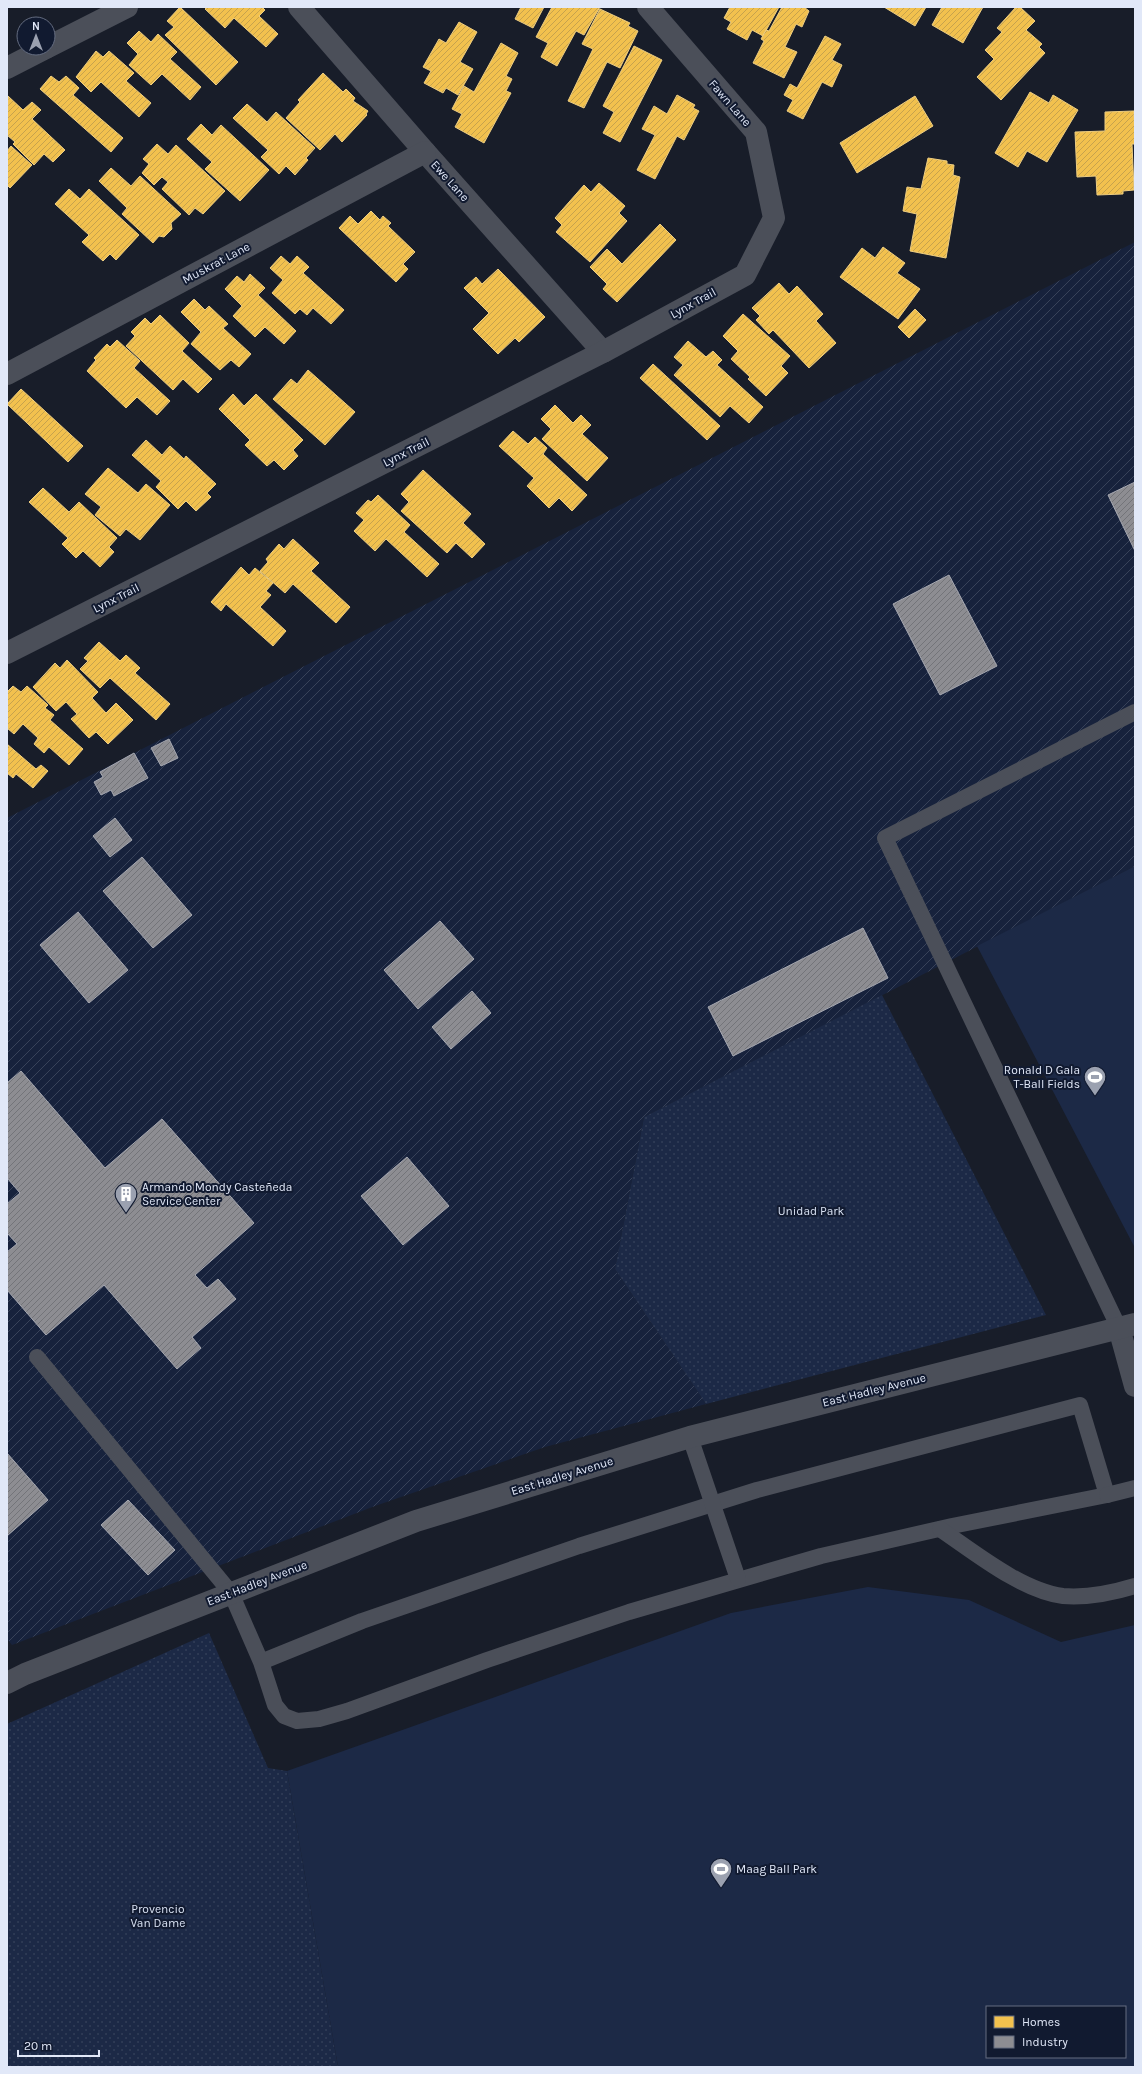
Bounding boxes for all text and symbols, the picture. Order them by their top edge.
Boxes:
north arrow [16,16,56,56]
text: N [32,20,40,33]
street label: Fawn Lane [706,77,754,129]
street label: Ewe Lane [428,158,472,204]
street label: Muskrat Lane [180,239,252,287]
street label: Lynx Trail [668,285,718,321]
street label: Lynx Trail [380,434,432,470]
street label: Lynx Trail [90,580,142,616]
place label: Ronald D Gala T-Ball Fields [1004,1063,1080,1091]
sports icon: Ronald D Gala T-Ball Fields [1082,1064,1108,1097]
place label: Armando Mondy Casteñeda Service Center [142,1180,292,1208]
building icon: Armando Mondy Casteñeda Service Center [113,1181,139,1214]
park label: Unidad Park [778,1204,845,1218]
street label: East Hadley Avenue [821,1370,927,1410]
street label: East Hadley Avenue [509,1454,615,1498]
street label: East Hadley Avenue [205,1557,309,1609]
sports icon: Maag Ball Park [708,1856,734,1889]
place label: Maag Ball Park [736,1862,817,1876]
park label: Provencio Van Dame [131,1902,185,1930]
legend [986,2006,1126,2058]
text: Homes [1022,2015,1060,2029]
scale bar [18,2032,99,2058]
text: Industry [1022,2035,1068,2049]
text: 20 m [24,2039,52,2053]

